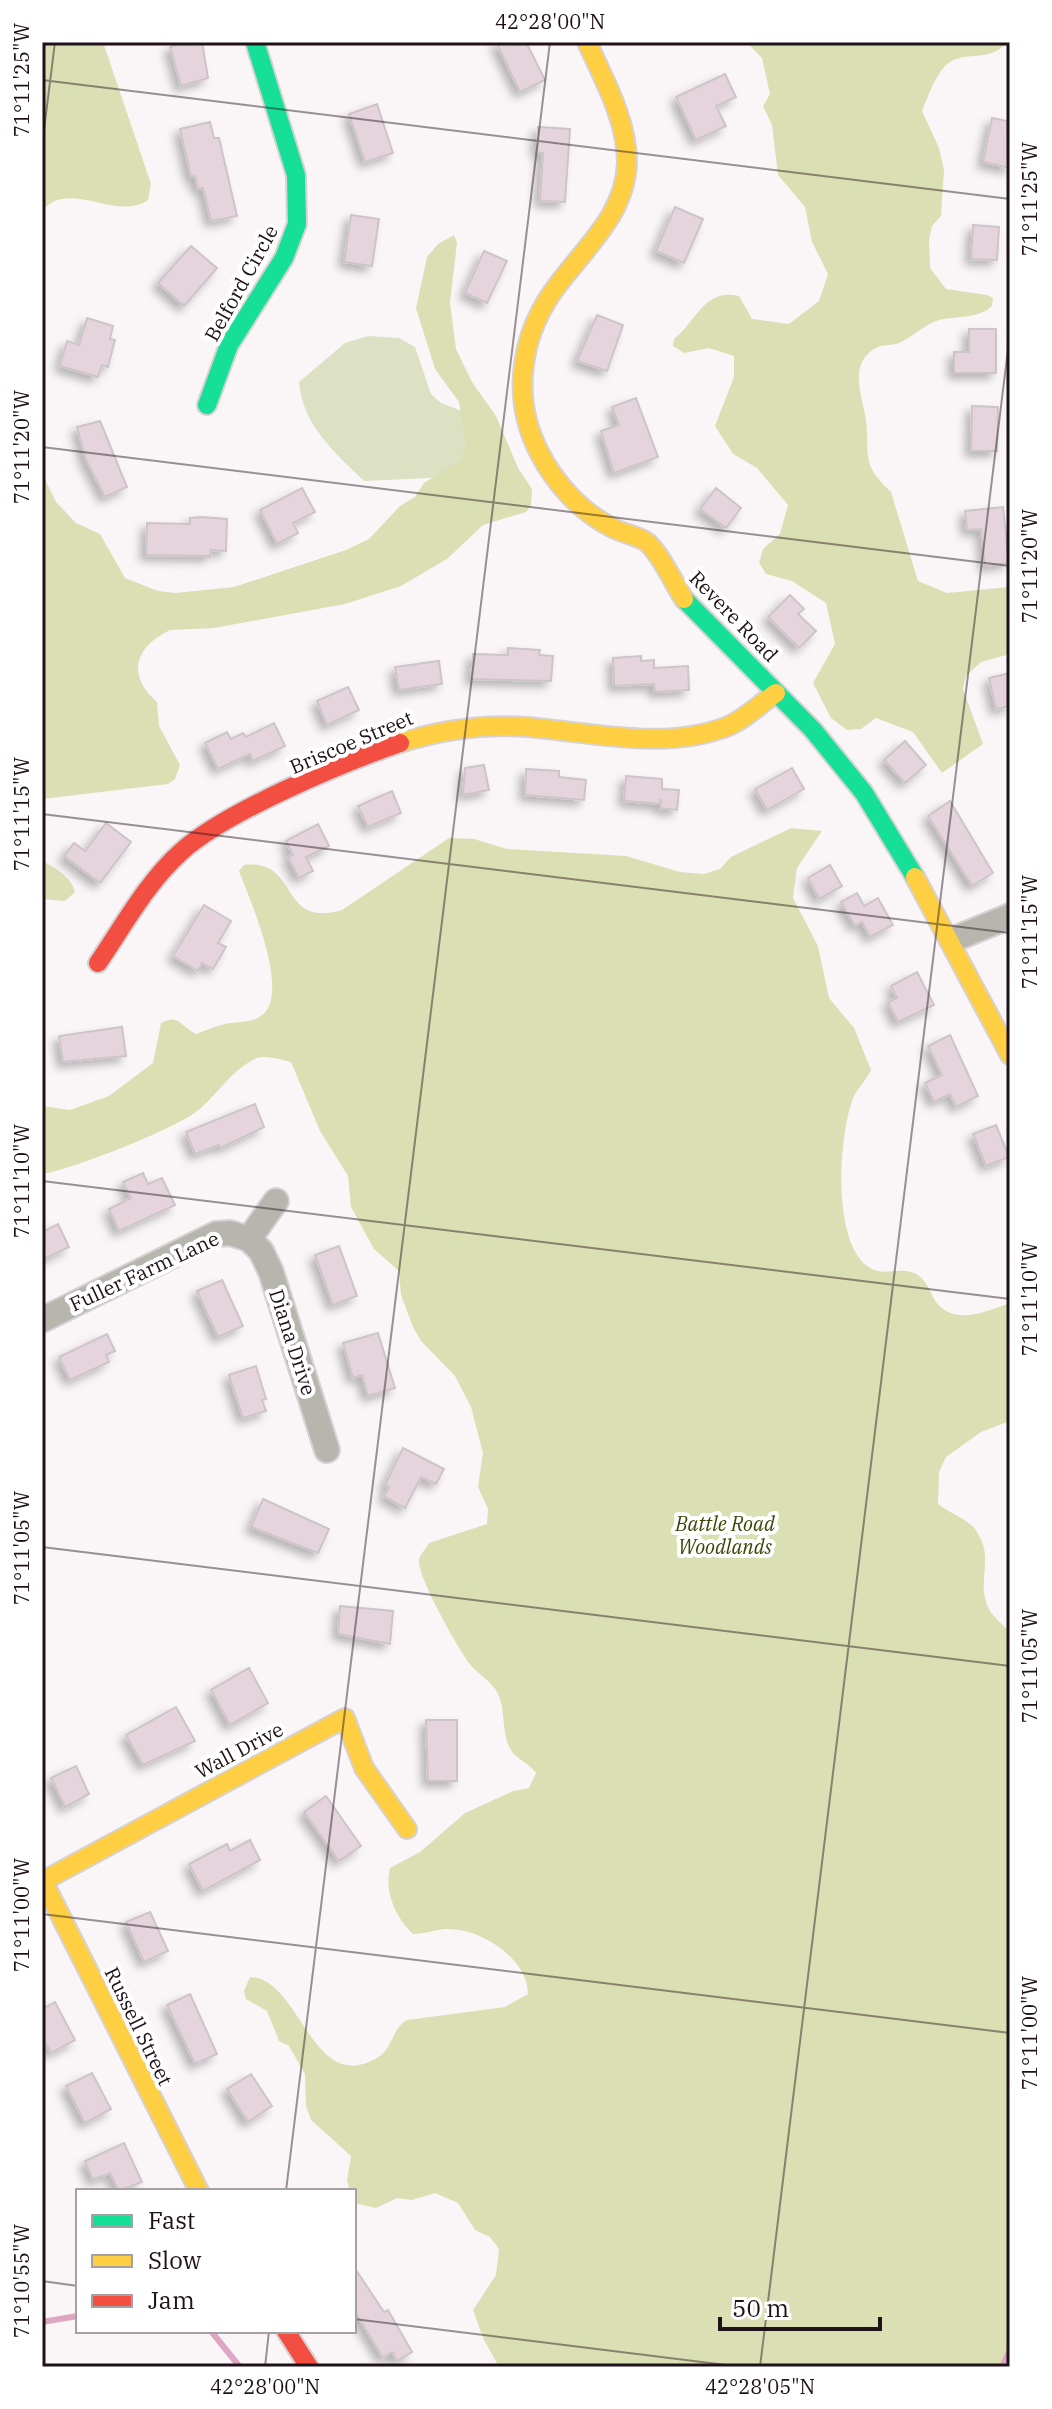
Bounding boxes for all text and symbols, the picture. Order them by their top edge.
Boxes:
text: 42°28'00"N [495,8,605,35]
text: 71°11'25"W [8,23,35,137]
text: 71°11'25"W [1016,142,1043,256]
street label: Belford Circle [198,220,284,346]
text: 71°11'20"W [8,390,35,504]
text: 71°11'20"W [1016,509,1043,623]
street label: Revere Road [684,565,784,667]
street label: Briscoe Street [285,704,417,780]
text: 71°11'15"W [8,757,35,871]
text: 71°11'15"W [1016,875,1043,989]
text: 71°11'10"W [8,1124,35,1238]
street label: Fuller Farm Lane [65,1225,223,1317]
text: 71°11'10"W [1016,1242,1043,1356]
street label: Diana Drive [263,1285,323,1399]
text: 71°11'05"W [8,1491,35,1605]
park label: Battle Road Woodlands [674,1510,776,1560]
text: 71°11'05"W [1016,1609,1043,1723]
street label: Wall Drive [190,1715,288,1785]
text: 71°11'00"W [8,1858,35,1972]
street label: Russell Street [99,1962,179,2090]
text: 71°11'00"W [1016,1976,1043,2090]
legend [76,2189,356,2333]
text: Fast [148,2204,195,2236]
text: 71°10'55"W [8,2224,35,2338]
text: Slow [148,2244,202,2276]
scale bar [720,2281,880,2331]
text: Jam [148,2284,195,2316]
text: 50 m [732,2292,789,2324]
text: 42°28'00"N [210,2373,320,2400]
text: 42°28'05"N [705,2373,815,2400]

